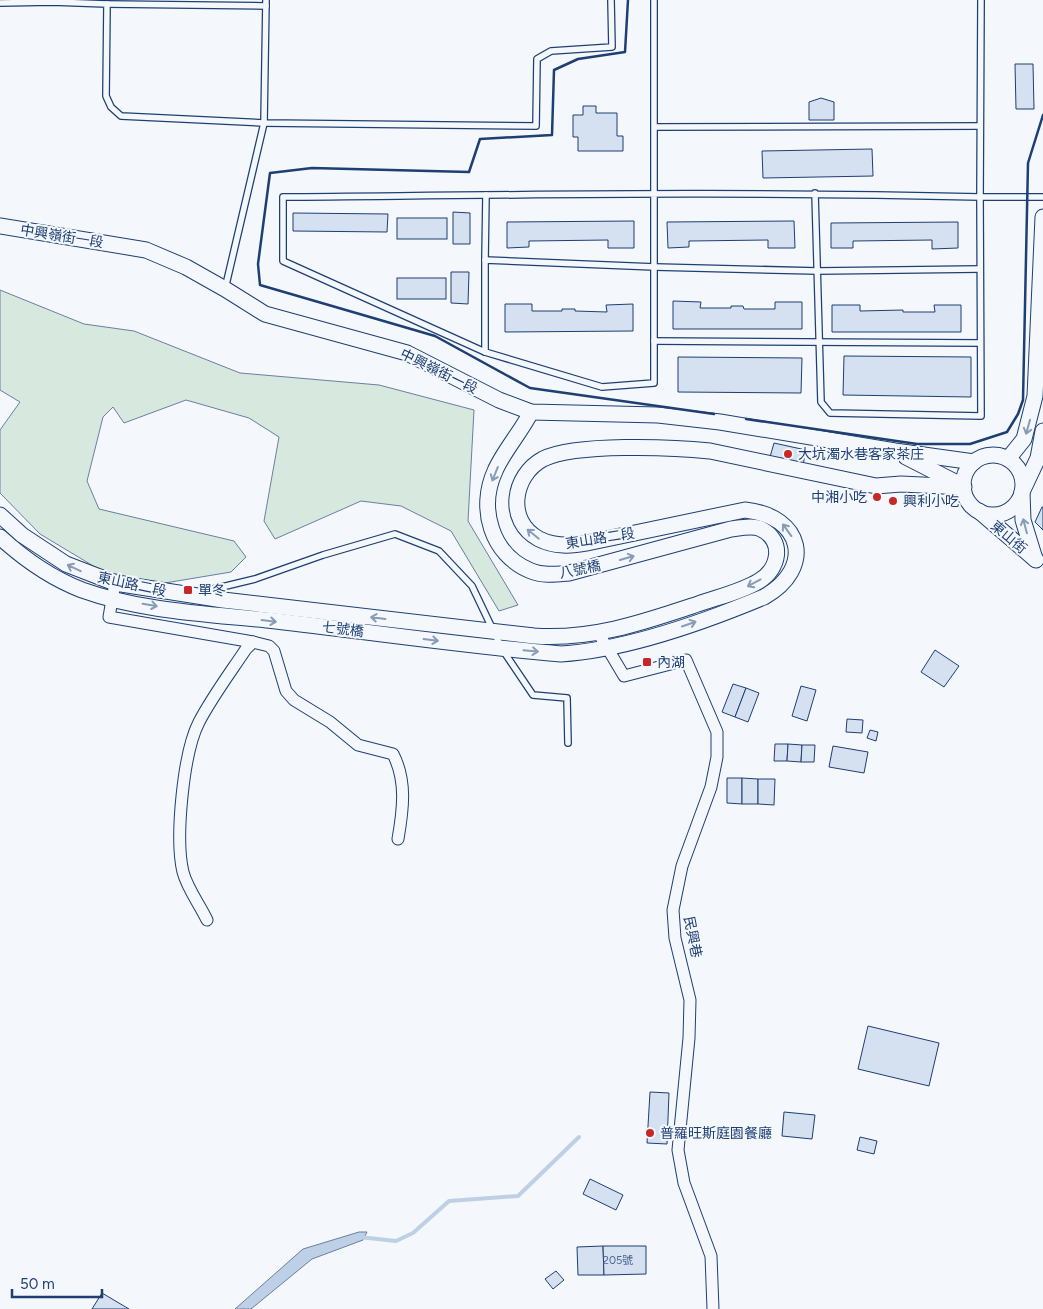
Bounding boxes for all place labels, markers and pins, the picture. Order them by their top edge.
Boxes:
place label: 大坑濁水巷客家茶庄 [798,446,924,463]
marker: 大坑濁水巷客家茶庄 [782,448,794,460]
place label: 中湘小吃 [811,489,867,506]
marker: 中湘小吃 [871,491,883,503]
place label: 興利小吃 [903,493,959,510]
marker: 興利小吃 [887,495,899,507]
place label: 單冬 [198,582,226,599]
marker: 單冬 [182,584,194,596]
place label: 內湖 [657,654,685,671]
marker: 內湖 [641,656,653,668]
place label: 普羅旺斯庭園餐廳 [660,1125,772,1142]
marker: 普羅旺斯庭園餐廳 [644,1127,656,1139]

